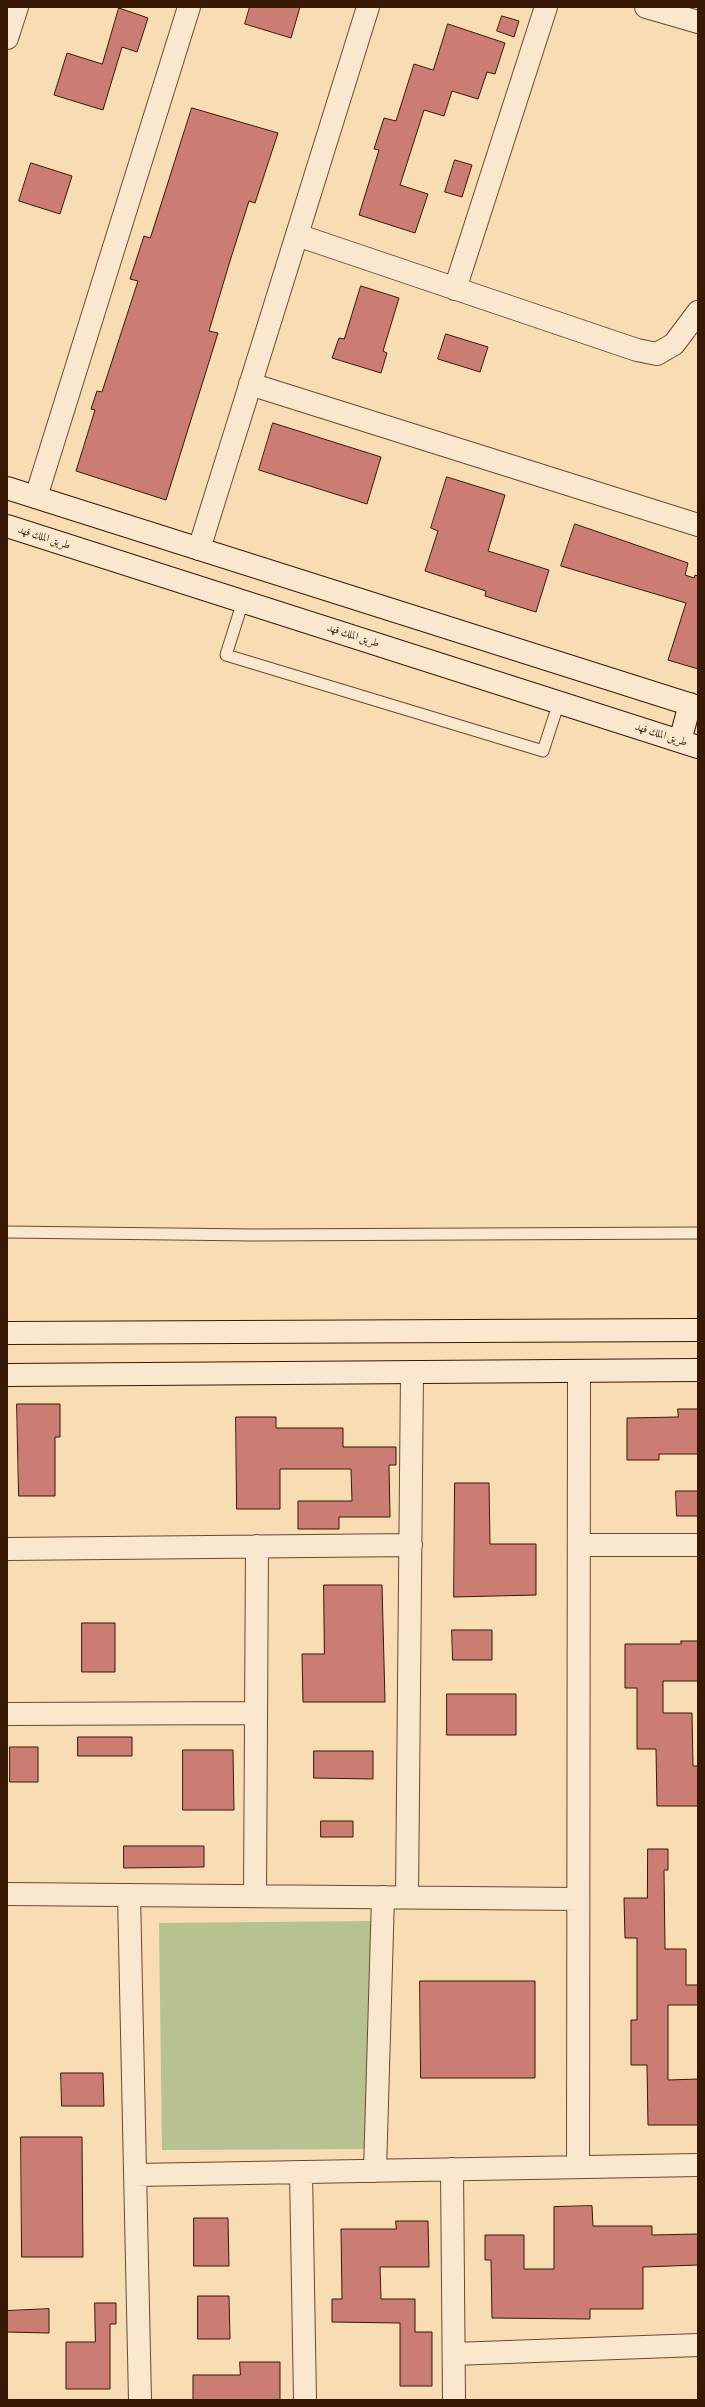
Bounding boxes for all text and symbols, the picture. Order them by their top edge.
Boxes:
street label: طريق الملك فهد [16,523,72,553]
street label: طريق الملك فهد [325,621,381,651]
street label: طريق الملك فهد [633,720,689,750]

